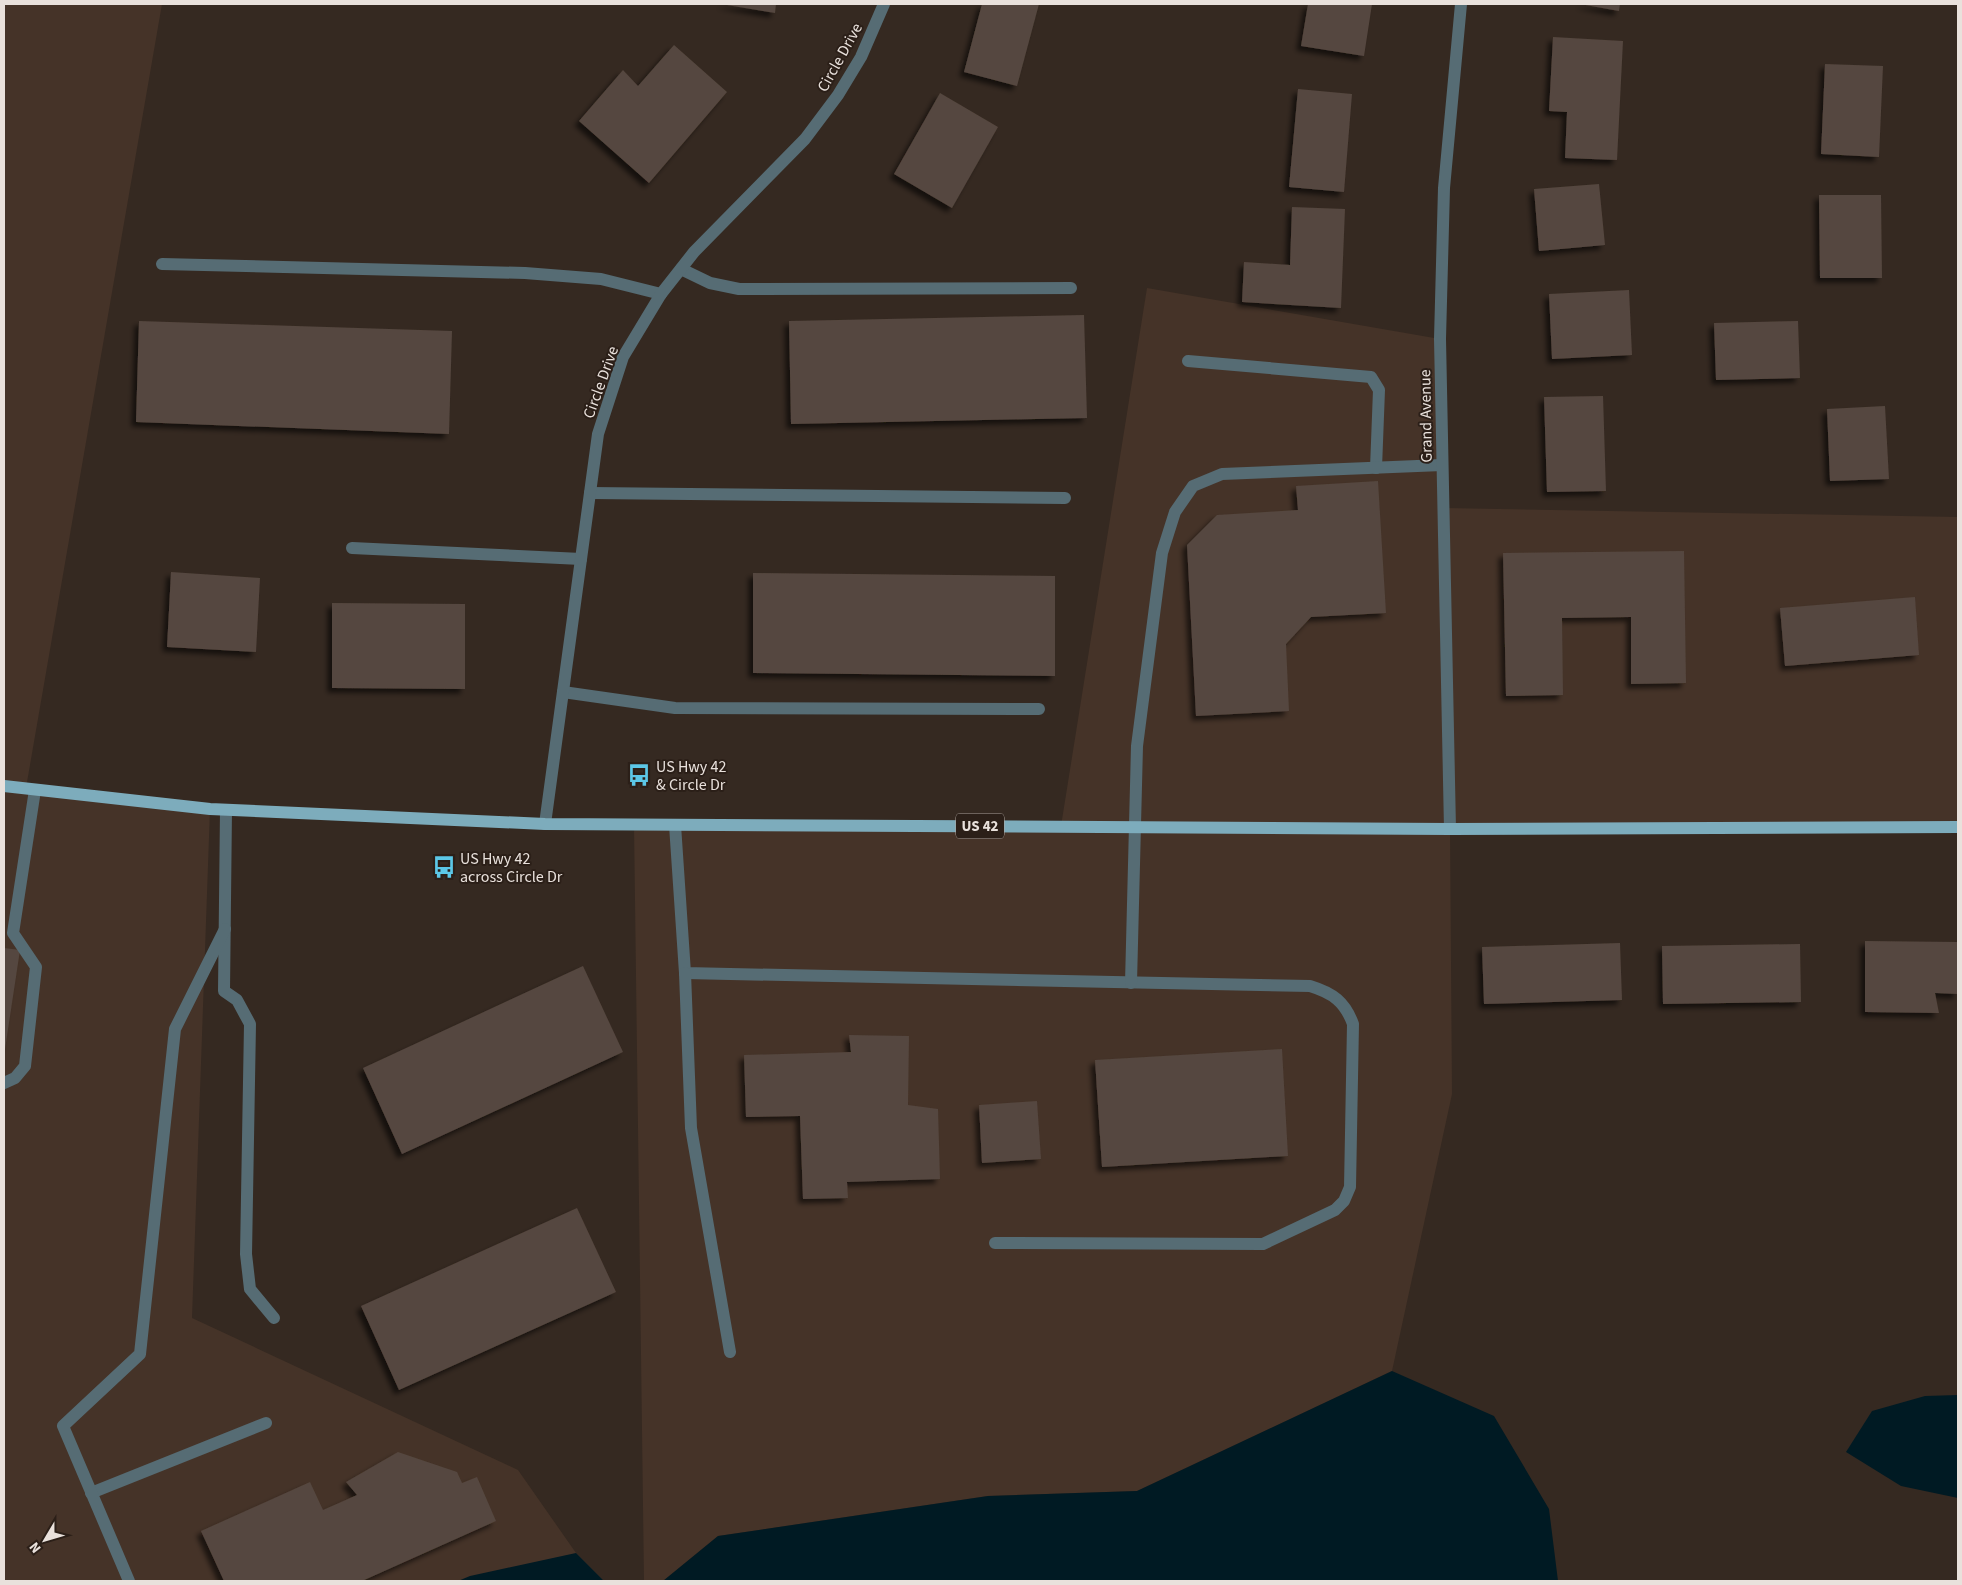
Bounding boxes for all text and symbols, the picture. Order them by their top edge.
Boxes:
street label: Circle Drive [812,19,868,96]
street label: Circle Drive [578,343,624,422]
street label: Grand Avenue [1414,369,1438,463]
place label: US Hwy 42 & Circle Dr [656,756,726,796]
bus stop icon: US Hwy 42 & Circle Dr [626,762,652,788]
road number: US 42 [956,814,1004,838]
place label: US Hwy 42 across Circle Dr [460,848,563,888]
bus stop icon: US Hwy 42 across Circle Dr [431,854,457,880]
north arrow [20,1515,70,1565]
text: N [25,1538,46,1557]

